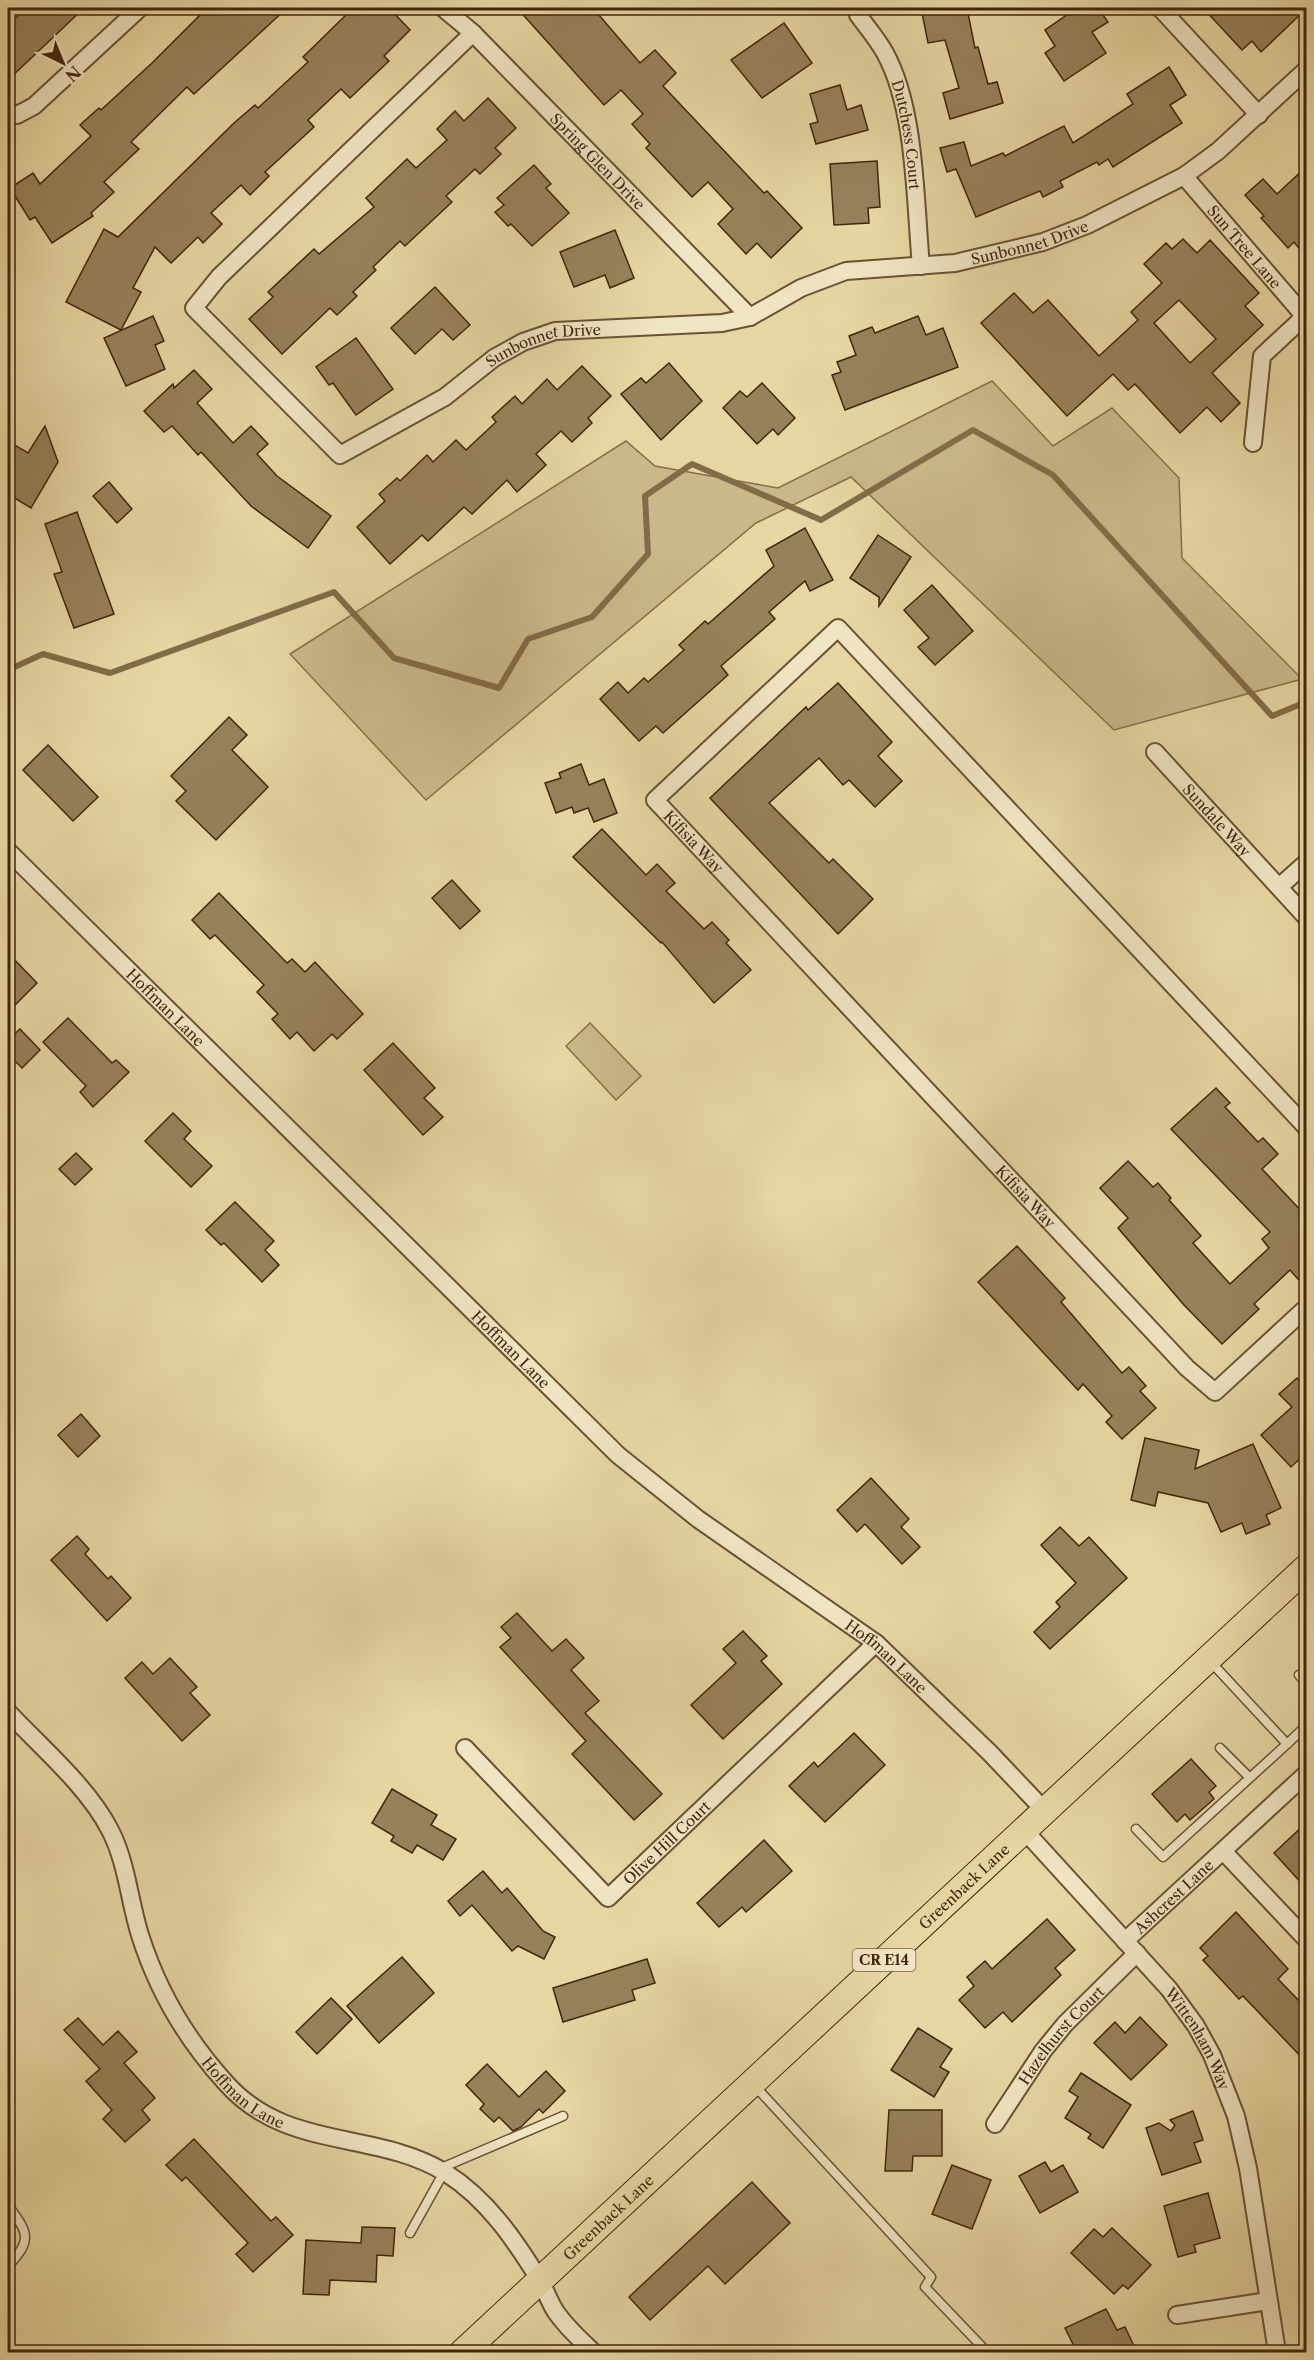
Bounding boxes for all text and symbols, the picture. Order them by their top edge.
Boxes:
north arrow [33,33,93,93]
text: N [61,62,85,86]
street label: Dutchess Court [888,77,925,191]
street label: Spring Glen Drive [547,109,649,213]
street label: Sun Tree Lane [1203,201,1286,292]
street label: Sunbonnet Drive [969,216,1091,268]
street label: Sunbonnet Drive [481,319,601,371]
street label: Sundale Way [1179,780,1256,861]
street label: Kifisia Way [660,806,728,877]
street label: Hoffman Lane [123,964,209,1050]
street label: Kifisia Way [992,1161,1060,1232]
street label: Hoffman Lane [468,1306,554,1392]
street label: Hoffman Lane [842,1615,931,1697]
street label: Olive Hill Court [619,1796,715,1888]
street label: Greenback Lane [914,1839,1013,1933]
street label: Ashcrest Lane [1129,1855,1217,1938]
road number: CR E14 [852,1949,916,1971]
street label: Hazelhurst Court [1014,1981,1108,2088]
street label: Wittenham Way [1161,1983,1234,2093]
street label: Hoffman Lane [198,2053,287,2132]
street label: Greenback Lane [559,2170,657,2264]

